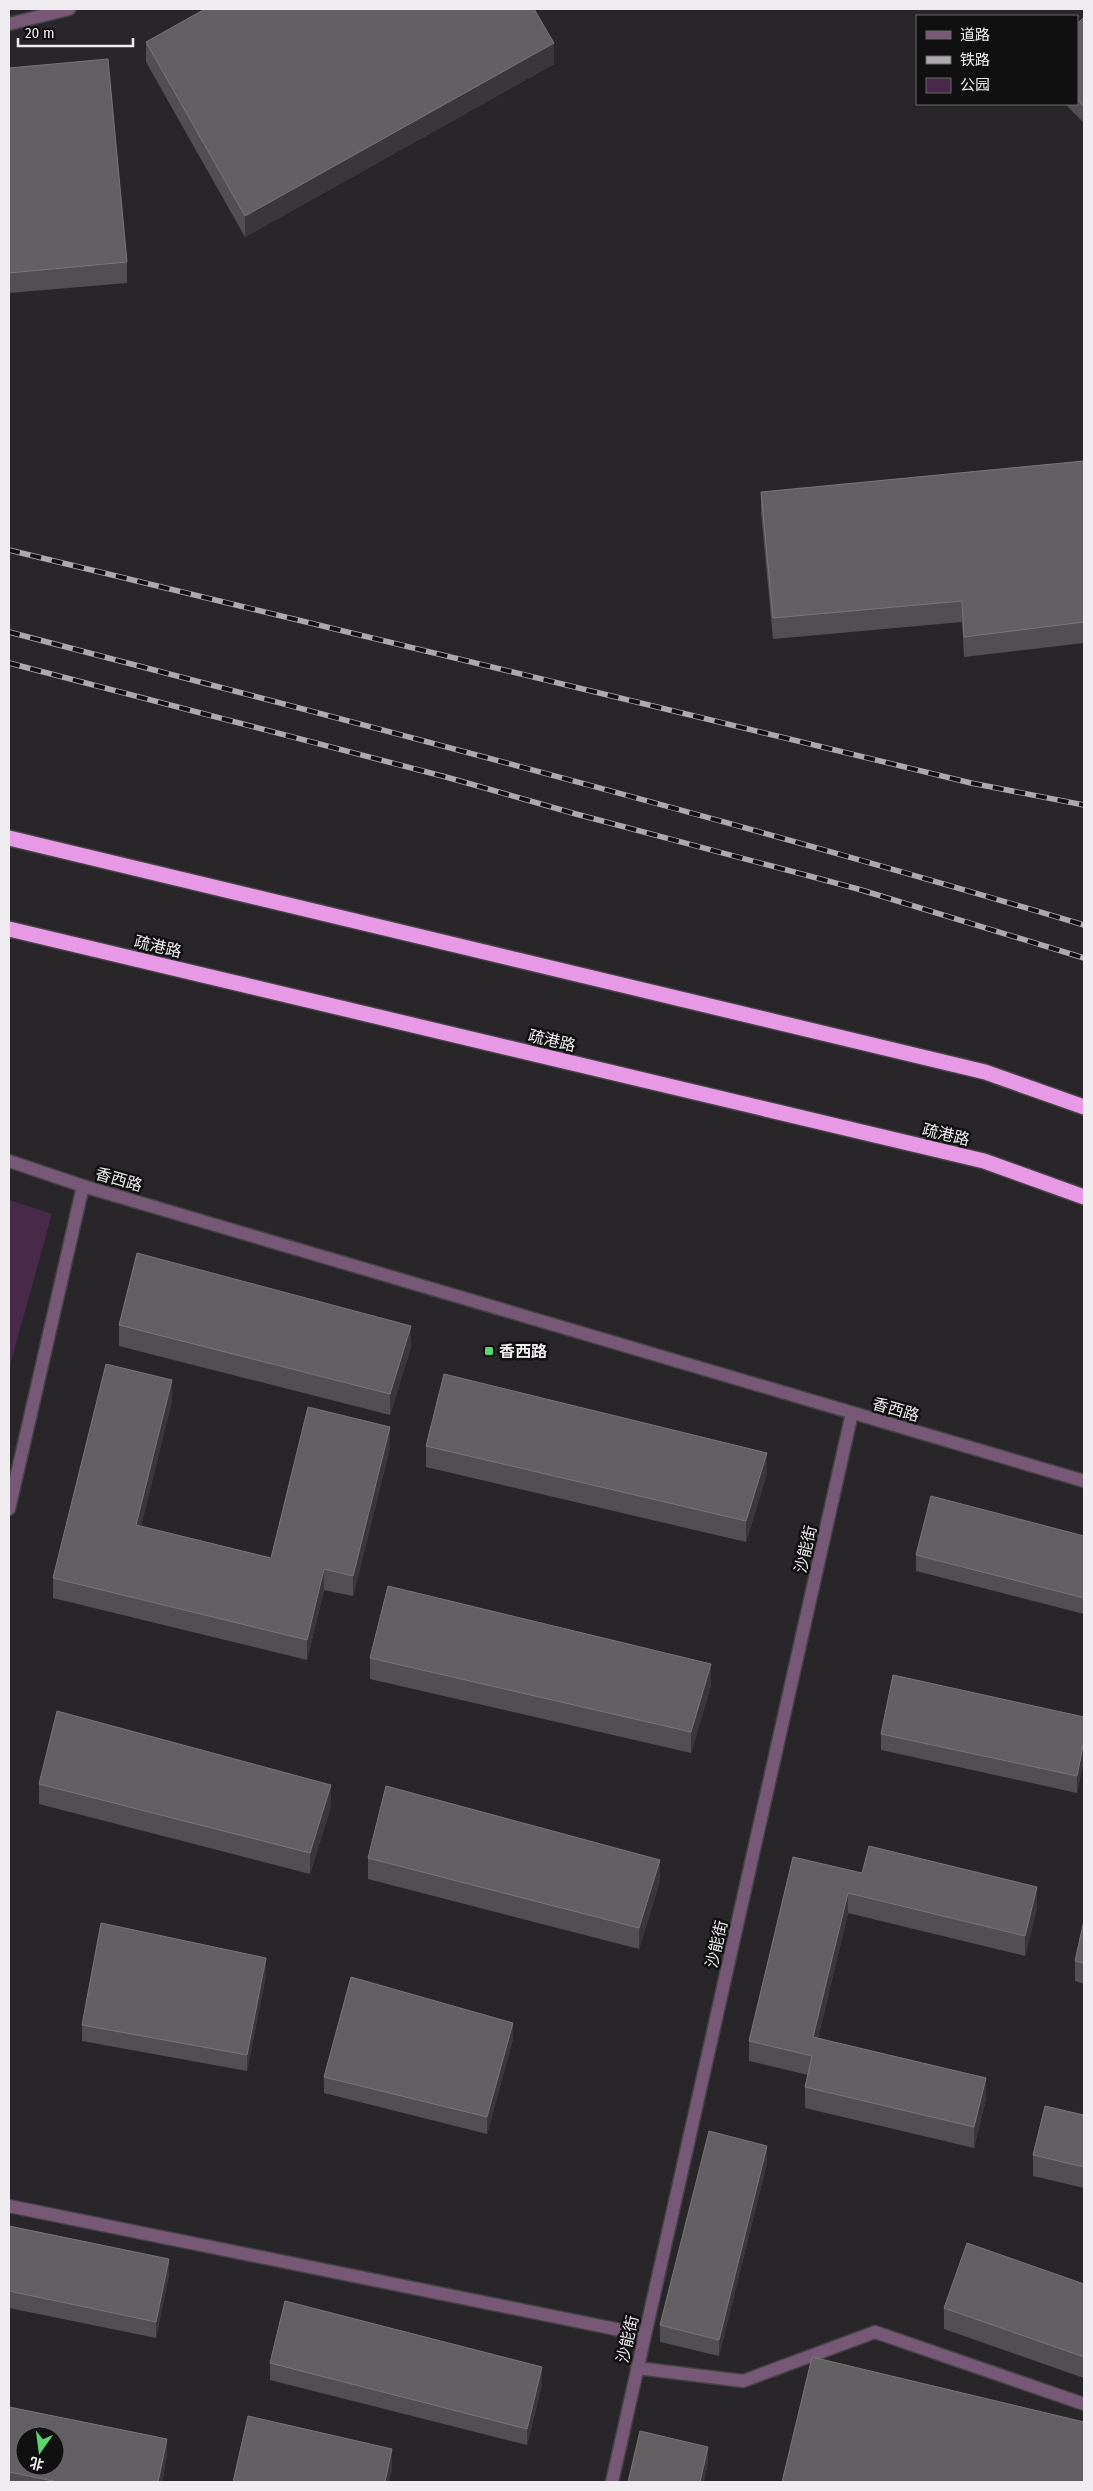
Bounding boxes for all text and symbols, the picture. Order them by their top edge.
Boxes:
scale bar [18,15,132,47]
legend [916,15,1078,105]
text: 20 m [25,24,55,42]
text: 道路 [960,26,990,44]
text: 铁路 [960,51,990,69]
text: 公园 [960,76,990,94]
street label: 疏港路 [132,932,183,961]
street label: 疏港路 [526,1026,577,1055]
street label: 疏港路 [920,1120,971,1149]
street label: 香西路 [93,1164,145,1195]
place label: 香西路 [499,1342,547,1361]
marker: 香西路 [483,1345,495,1357]
street label: 香西路 [870,1394,922,1425]
street label: 沙能街 [791,1524,820,1575]
street label: 沙能街 [702,1919,731,1970]
street label: 沙能街 [613,2314,642,2365]
north arrow [15,2426,65,2476]
text: 北 [28,2453,46,2473]

